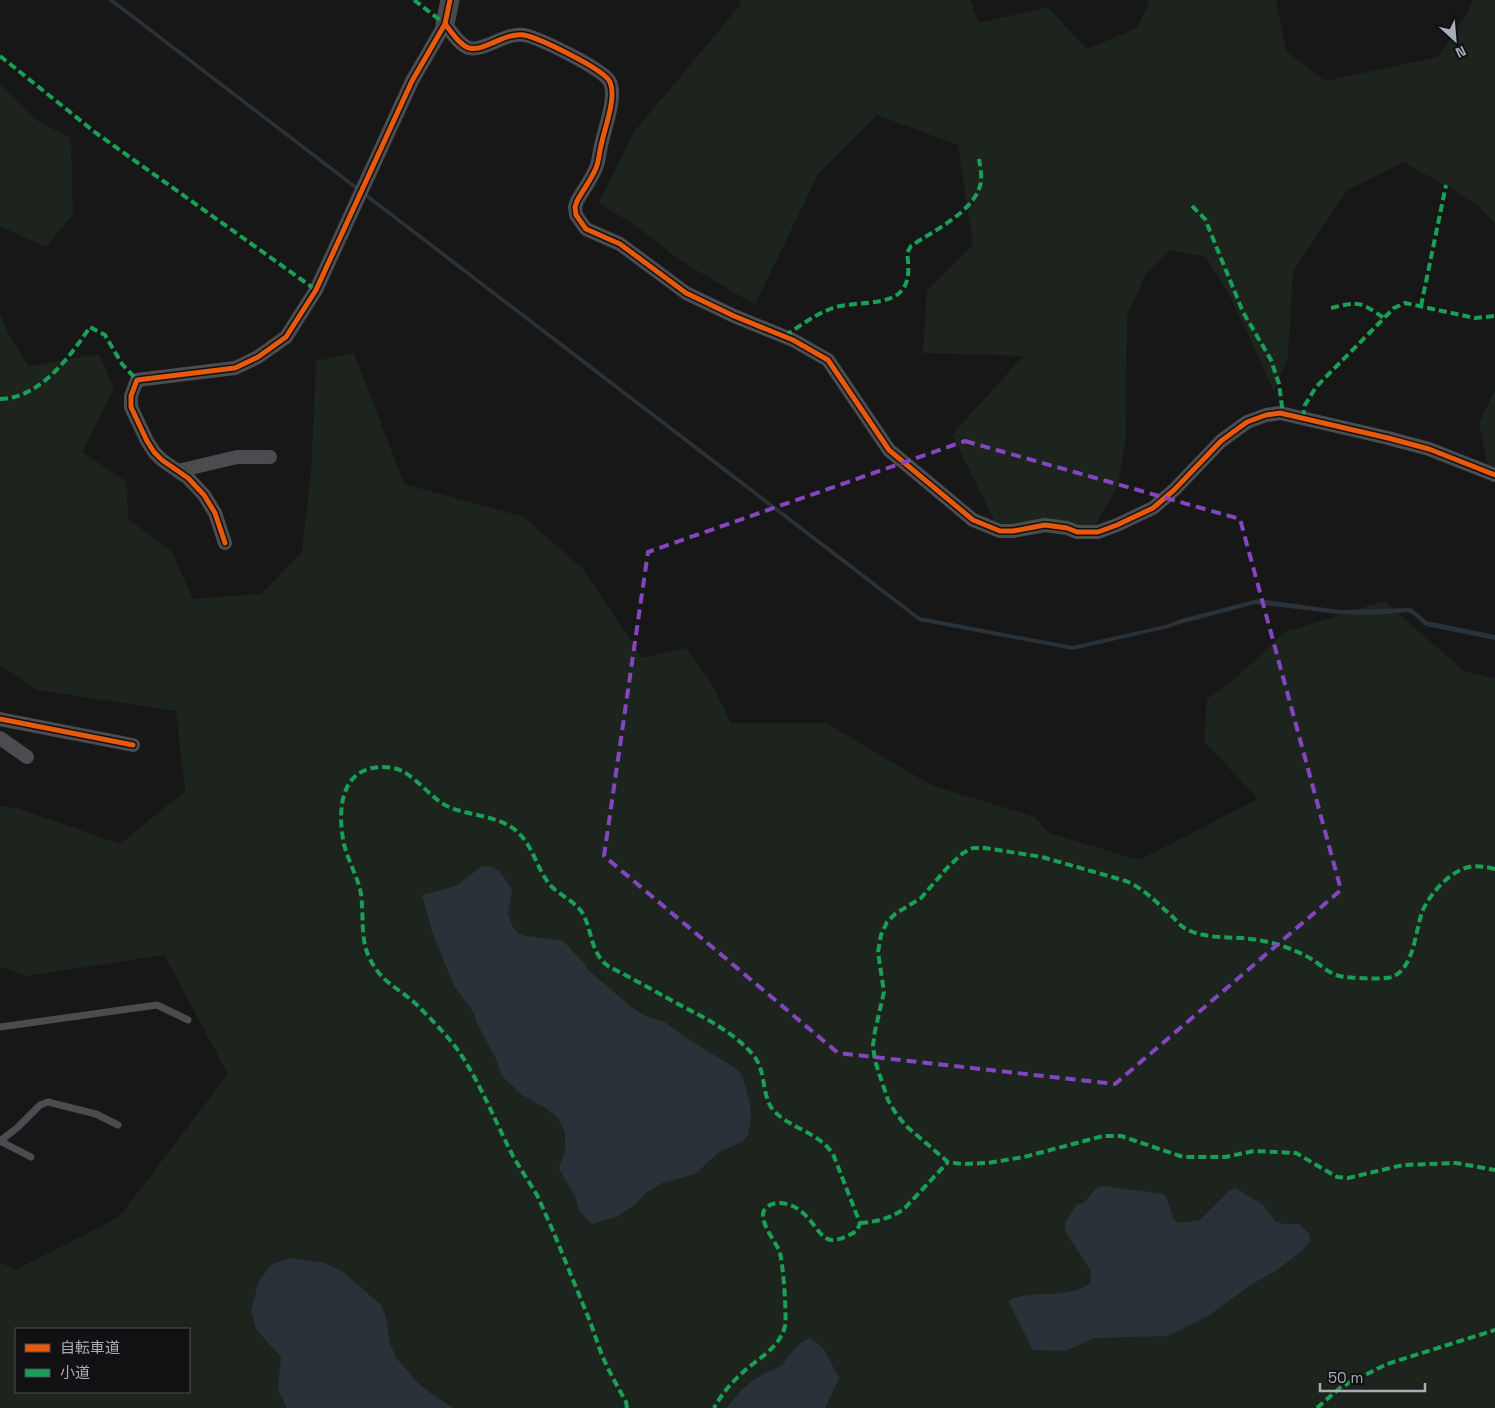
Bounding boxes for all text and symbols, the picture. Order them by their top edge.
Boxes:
north arrow [1430,15,1480,65]
text: N [1453,42,1469,62]
legend [15,1328,190,1393]
text: 自転車道 [60,1338,120,1357]
scale bar [1320,1360,1425,1392]
text: 小道 [60,1363,90,1382]
text: 50 m [1328,1368,1363,1387]

